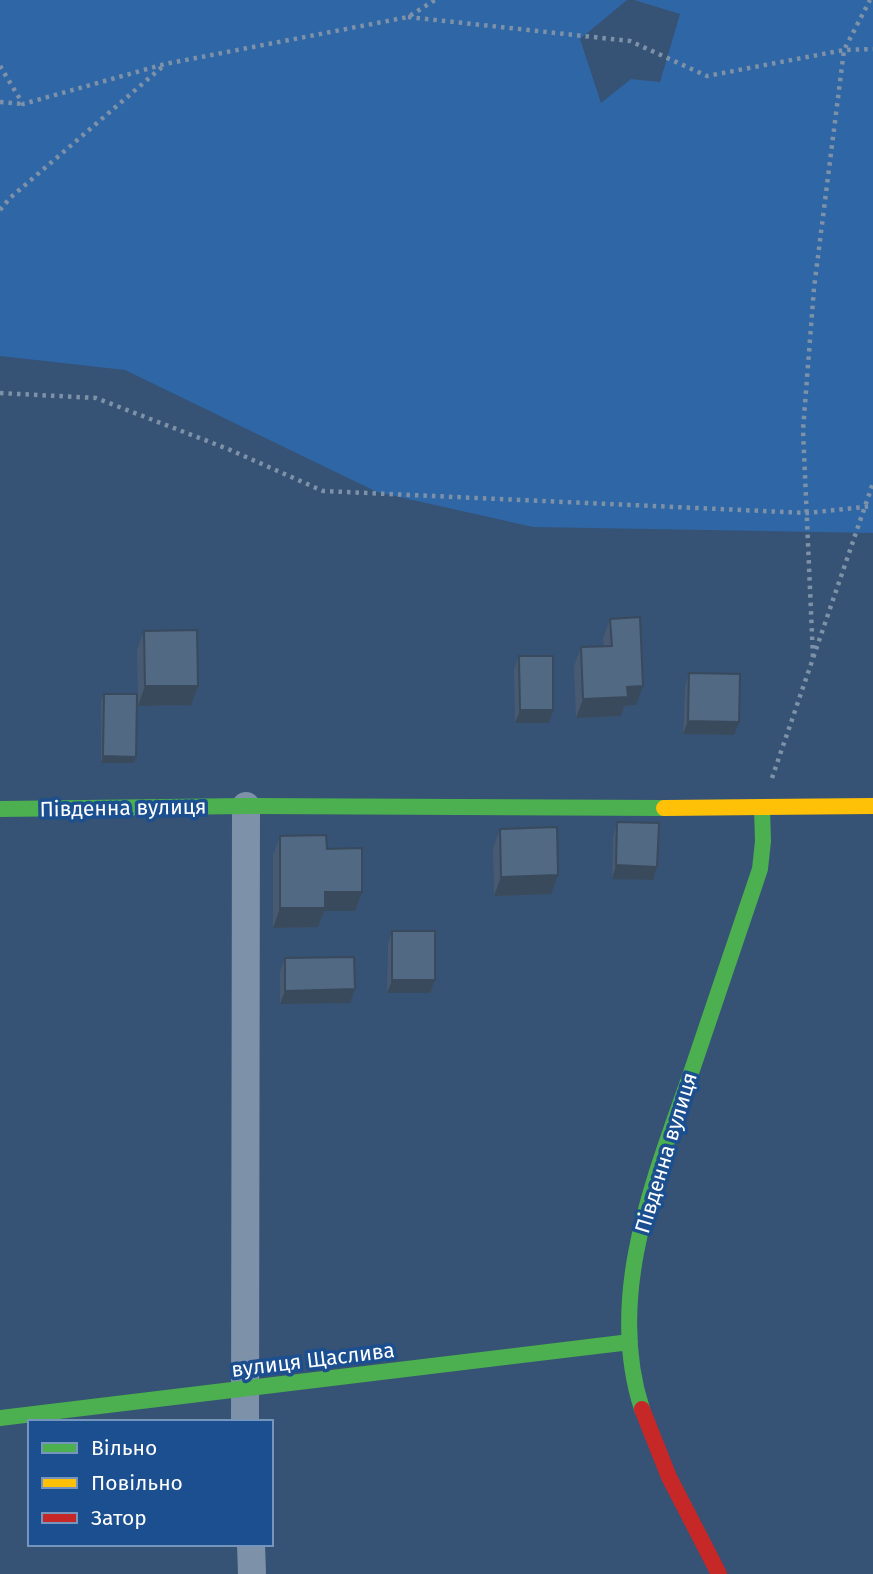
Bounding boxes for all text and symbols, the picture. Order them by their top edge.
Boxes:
street label: Південна вулиця [39,794,207,822]
street label: Південна вулиця [629,1069,703,1237]
street label: вулиця Щаслива [230,1337,396,1383]
legend [28,1420,273,1546]
text: Вільно [91,1435,157,1461]
text: Повільно [91,1470,183,1496]
text: Затор [91,1505,147,1531]

